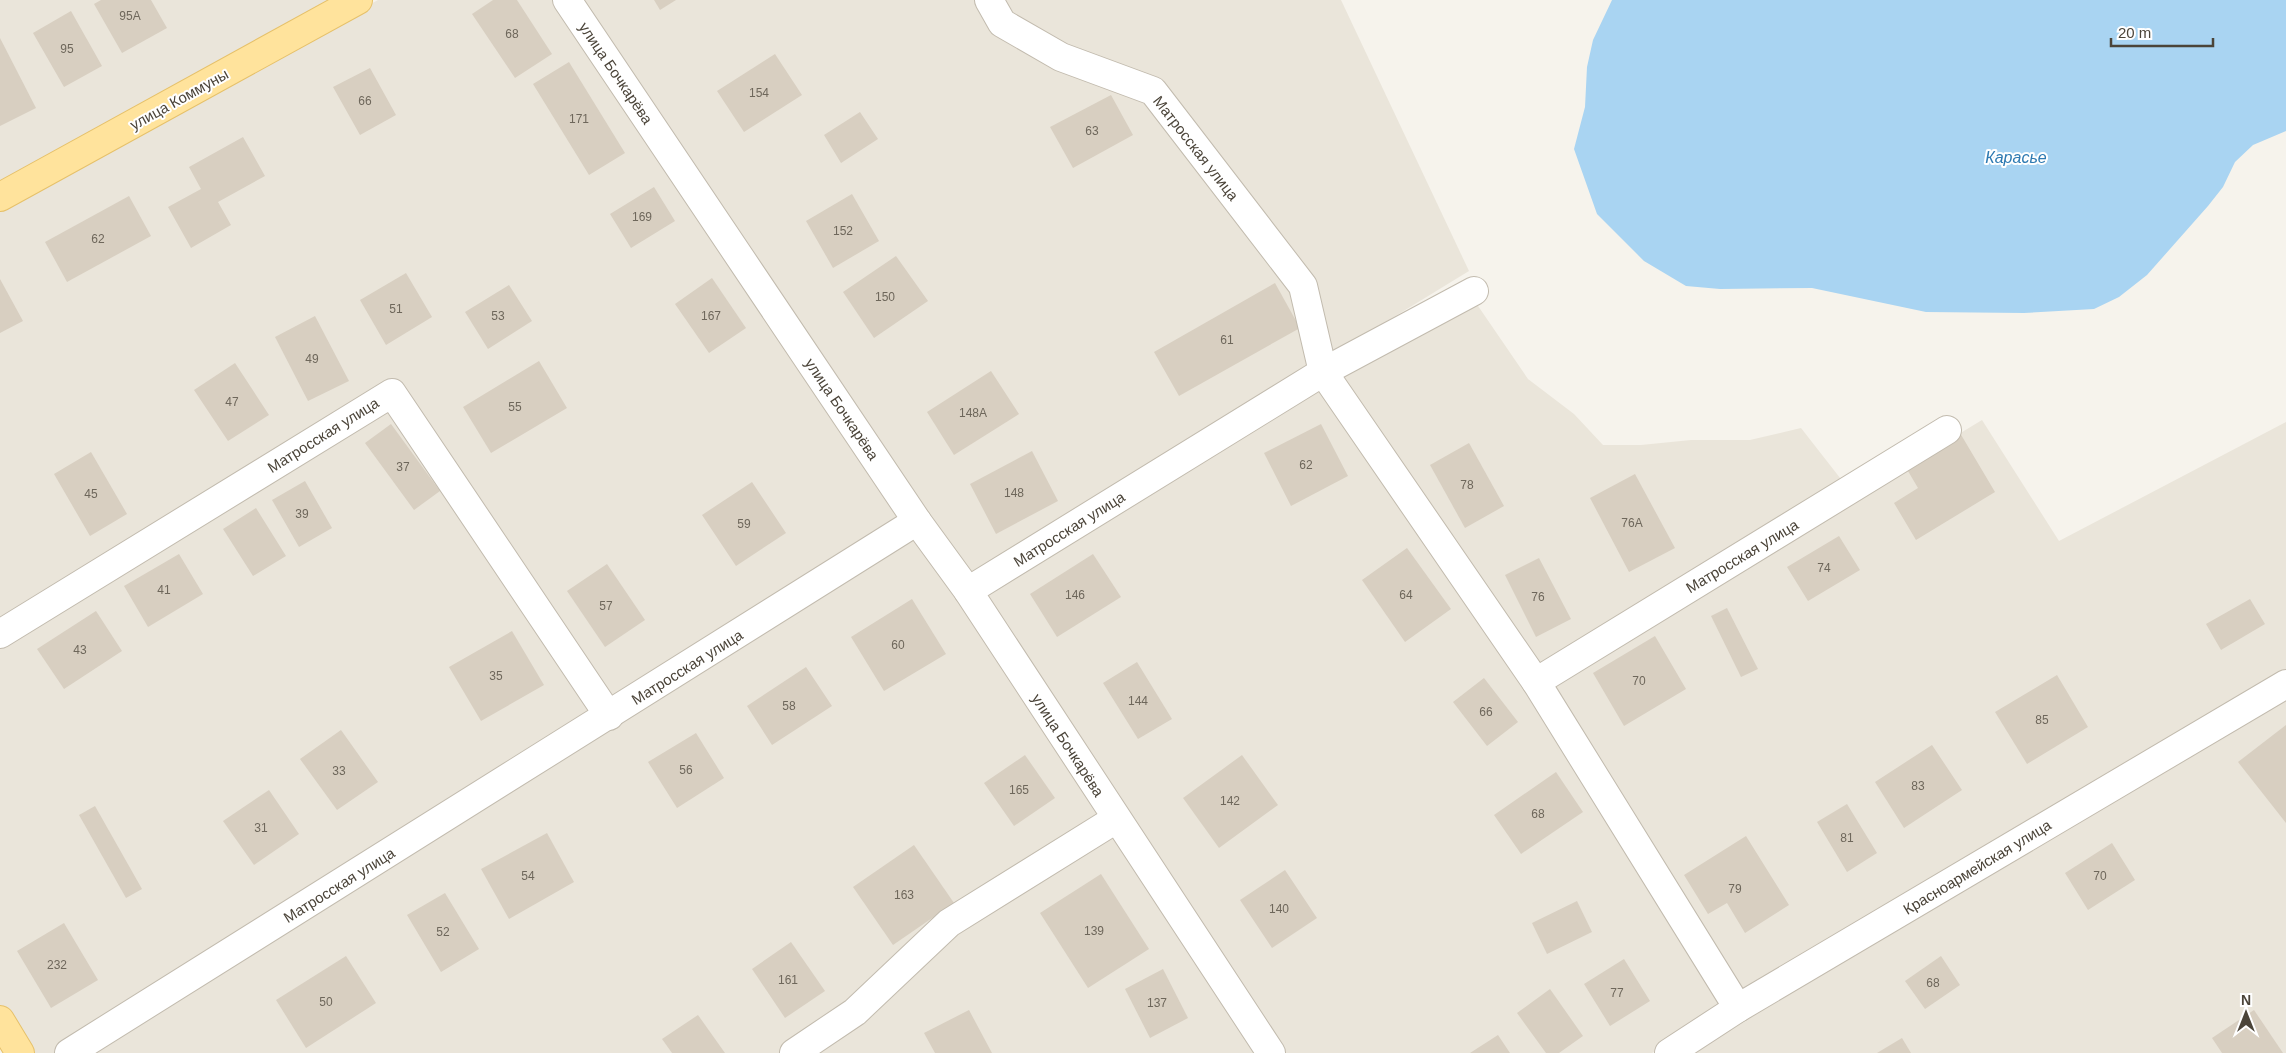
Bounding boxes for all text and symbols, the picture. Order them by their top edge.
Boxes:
house number: 95А [119,9,141,23]
scale bar [2111,15,2214,47]
street label: улица Бочкарёва [576,19,657,128]
text: 20 m [2118,24,2151,41]
house number: 68 [505,27,519,41]
house number: 95 [60,42,74,56]
street label: улица Коммуны [127,65,231,133]
house number: 154 [749,86,769,100]
street label: Матросская улица [1150,92,1242,204]
house number: 66 [358,94,372,108]
house number: 171 [569,112,589,126]
house number: 63 [1085,124,1099,138]
water label: Карасье [1985,149,2047,166]
house number: 169 [632,210,652,224]
house number: 152 [833,224,853,238]
house number: 62 [91,232,105,246]
house number: 150 [875,290,895,304]
house number: 51 [389,302,403,316]
house number: 53 [491,309,505,323]
house number: 167 [701,309,721,323]
house number: 61 [1220,333,1234,347]
house number: 49 [305,352,319,366]
street label: улица Бочкарёва [802,355,883,464]
street label: Матросская улица [264,394,382,476]
house number: 47 [225,395,239,409]
house number: 55 [508,400,522,414]
house number: 148А [959,406,987,420]
house number: 62 [1299,458,1313,472]
house number: 37 [396,460,410,474]
house number: 78 [1460,478,1474,492]
house number: 148 [1004,486,1024,500]
house number: 45 [84,487,98,501]
street label: Матросская улица [1010,488,1128,570]
house number: 39 [295,507,309,521]
street label: Матросская улица [1683,515,1802,596]
house number: 76А [1621,516,1643,530]
house number: 59 [737,517,751,531]
house number: 74 [1817,561,1831,575]
house number: 41 [157,583,171,597]
house number: 146 [1065,588,1085,602]
house number: 64 [1399,588,1413,602]
house number: 76 [1531,590,1545,604]
house number: 57 [599,599,613,613]
street label: Матросская улица [628,626,746,708]
house number: 60 [891,638,905,652]
house number: 43 [73,643,87,657]
house number: 35 [489,669,503,683]
house number: 70 [1632,674,1646,688]
street label: улица Бочкарёва [1028,690,1108,800]
house number: 144 [1128,694,1148,708]
house number: 58 [782,699,796,713]
house number: 66 [1479,705,1493,719]
house number: 85 [2035,713,2049,727]
house number: 56 [679,763,693,777]
house number: 33 [332,764,346,778]
house number: 83 [1911,779,1925,793]
house number: 165 [1009,783,1029,797]
house number: 142 [1220,794,1240,808]
house number: 68 [1531,807,1545,821]
street label: Красноармейская улица [1900,816,2055,918]
house number: 31 [254,821,268,835]
house number: 81 [1840,831,1854,845]
street label: Матросская улица [280,844,398,926]
house number: 54 [521,869,535,883]
house number: 70 [2093,869,2107,883]
house number: 79 [1728,882,1742,896]
house number: 163 [894,888,914,902]
house number: 140 [1269,902,1289,916]
house number: 139 [1084,924,1104,938]
house number: 52 [436,925,450,939]
house number: 232 [47,958,67,972]
house number: 161 [778,973,798,987]
house number: 68 [1926,976,1940,990]
house number: 77 [1610,986,1624,1000]
north arrow [2221,988,2271,1038]
text: N [2241,992,2251,1008]
house number: 50 [319,995,333,1009]
house number: 137 [1147,996,1167,1010]

